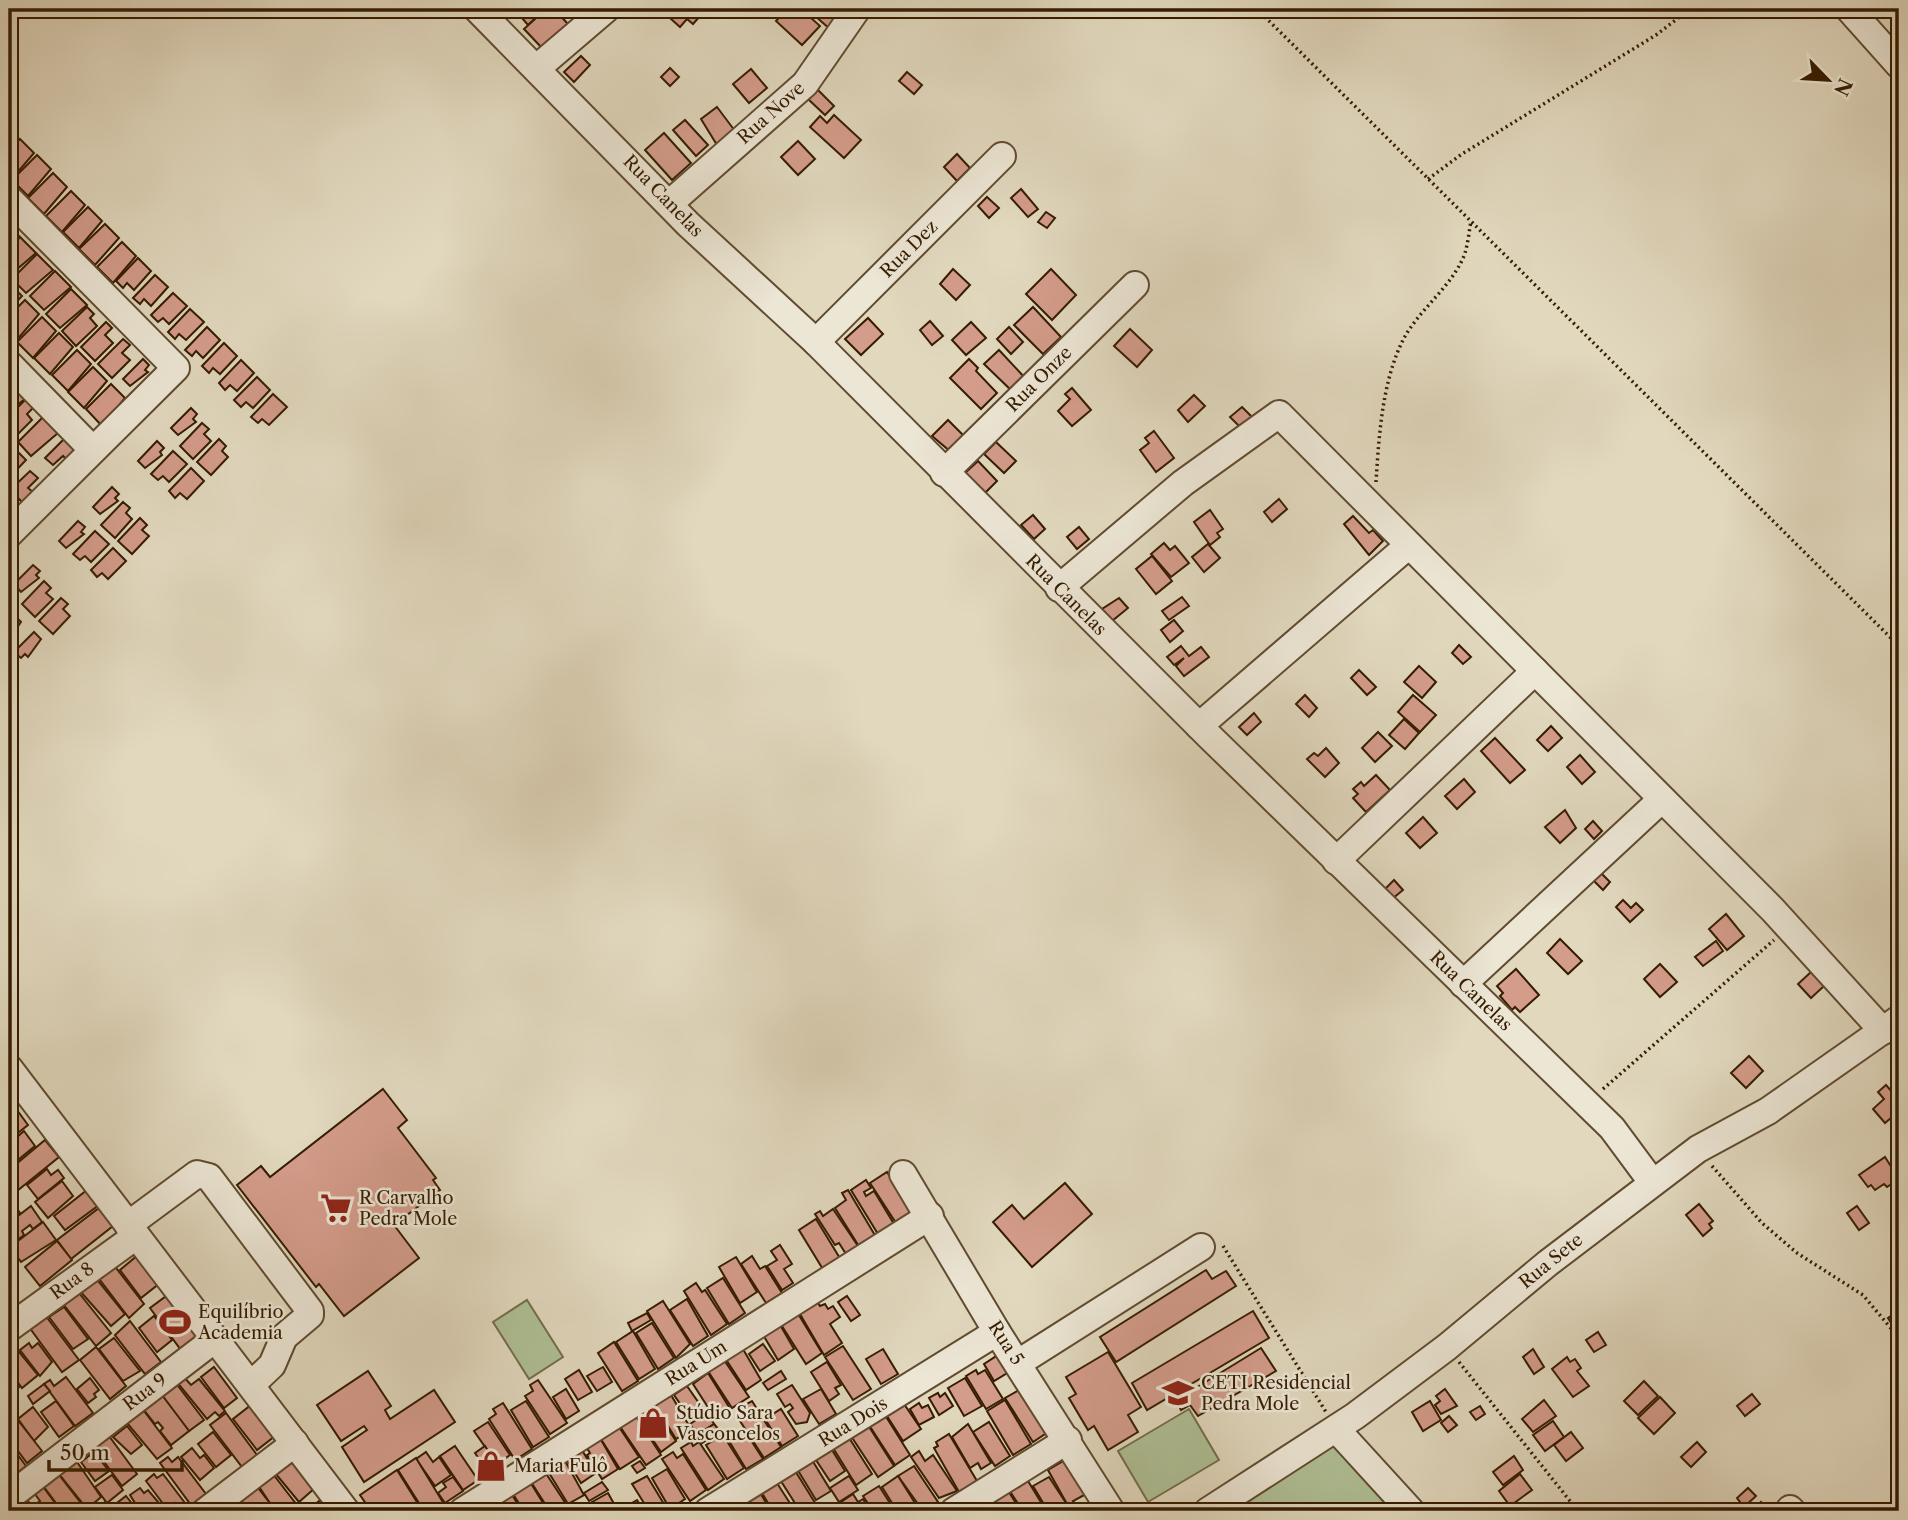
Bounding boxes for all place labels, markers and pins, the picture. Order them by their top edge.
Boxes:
place label: R Carvalho Pedra Mole [359,1187,457,1230]
supermarket icon: R Carvalho Pedra Mole [319,1191,353,1225]
place label: Equilíbrio Academia [197,1301,284,1344]
sports icon: Equilíbrio Academia [158,1305,192,1339]
place label: CETI Residencial Pedra Mole [1201,1372,1351,1415]
school or university icon: CETI Residencial Pedra Mole [1161,1376,1195,1410]
place label: Stúdio Sara Vasconcelos [675,1402,780,1445]
shop icon: Stúdio Sara Vasconcelos [636,1406,670,1440]
shop icon: Maria Fulô [474,1449,508,1483]
place label: Maria Fulô [514,1455,608,1477]

